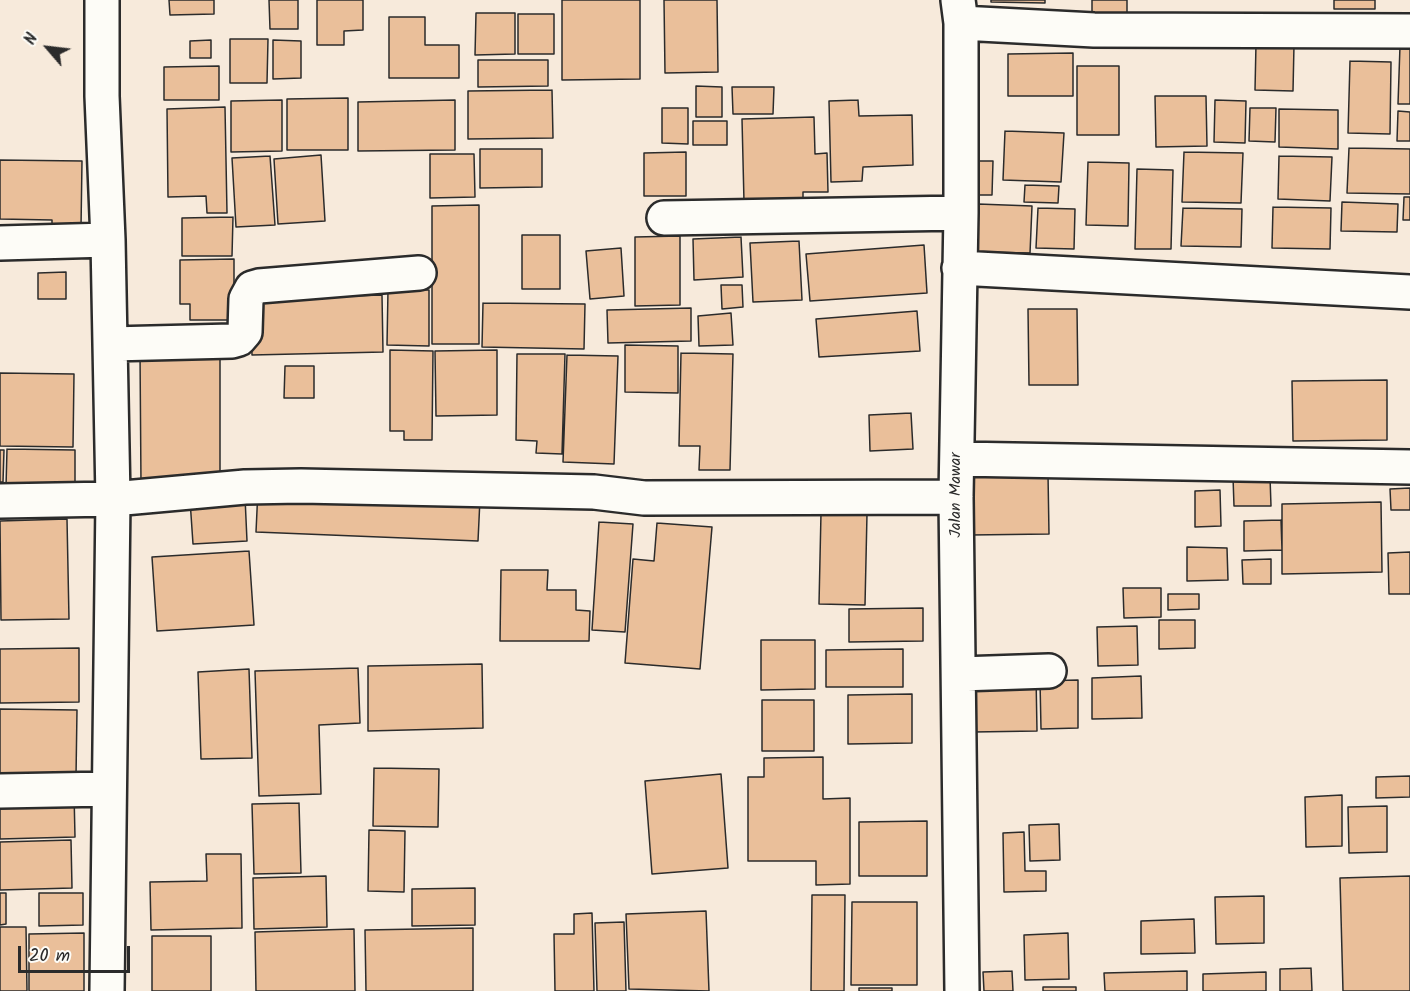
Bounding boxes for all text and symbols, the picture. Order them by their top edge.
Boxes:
north arrow [18,18,78,78]
text: N [18,29,45,50]
street label: Jalan Mawar [947,452,967,538]
scale bar [21,934,134,972]
text: 20 m [29,942,70,971]

